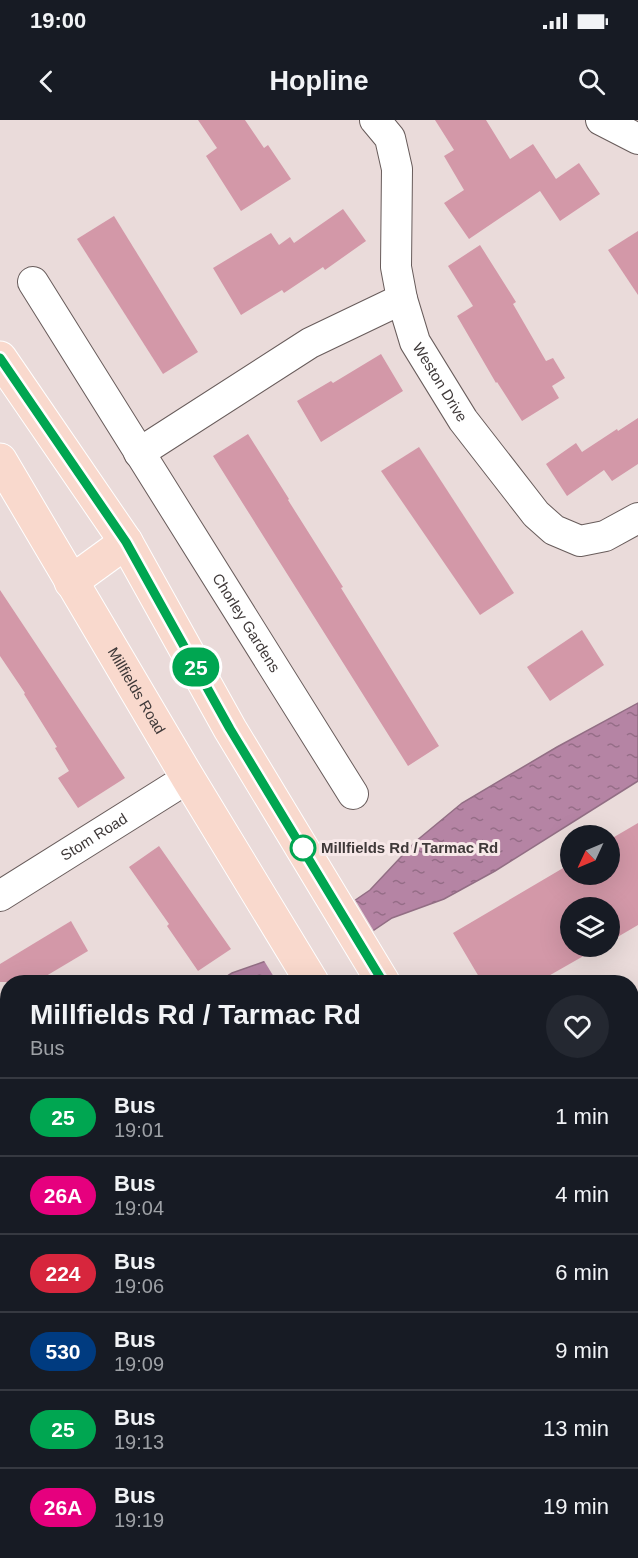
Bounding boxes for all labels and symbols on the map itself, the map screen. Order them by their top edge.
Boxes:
street label: Weston Drive [409,339,471,425]
street label: Chorley Gardens [209,570,284,675]
street label: Millfields Road [105,644,169,737]
line badge: 25 [169,648,223,686]
street label: Stom Road [57,809,130,864]
north arrow [560,825,620,885]
marker: Millfields Rd / Tarmac Rd [290,835,316,861]
place label: Millfields Rd / Tarmac Rd [321,839,498,856]

